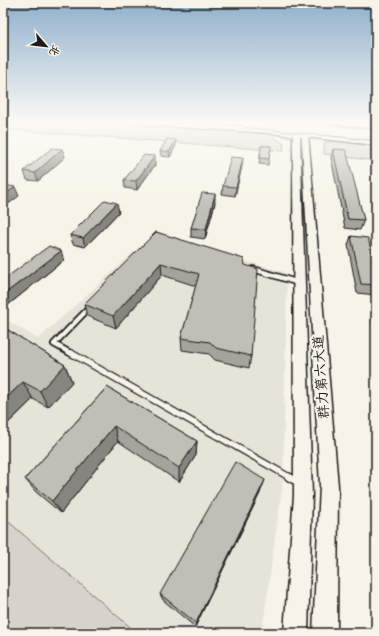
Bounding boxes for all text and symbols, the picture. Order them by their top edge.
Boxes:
north arrow [26,26,66,66]
text: 北 [46,43,63,58]
street label: 群力第六大道 [310,335,332,419]

